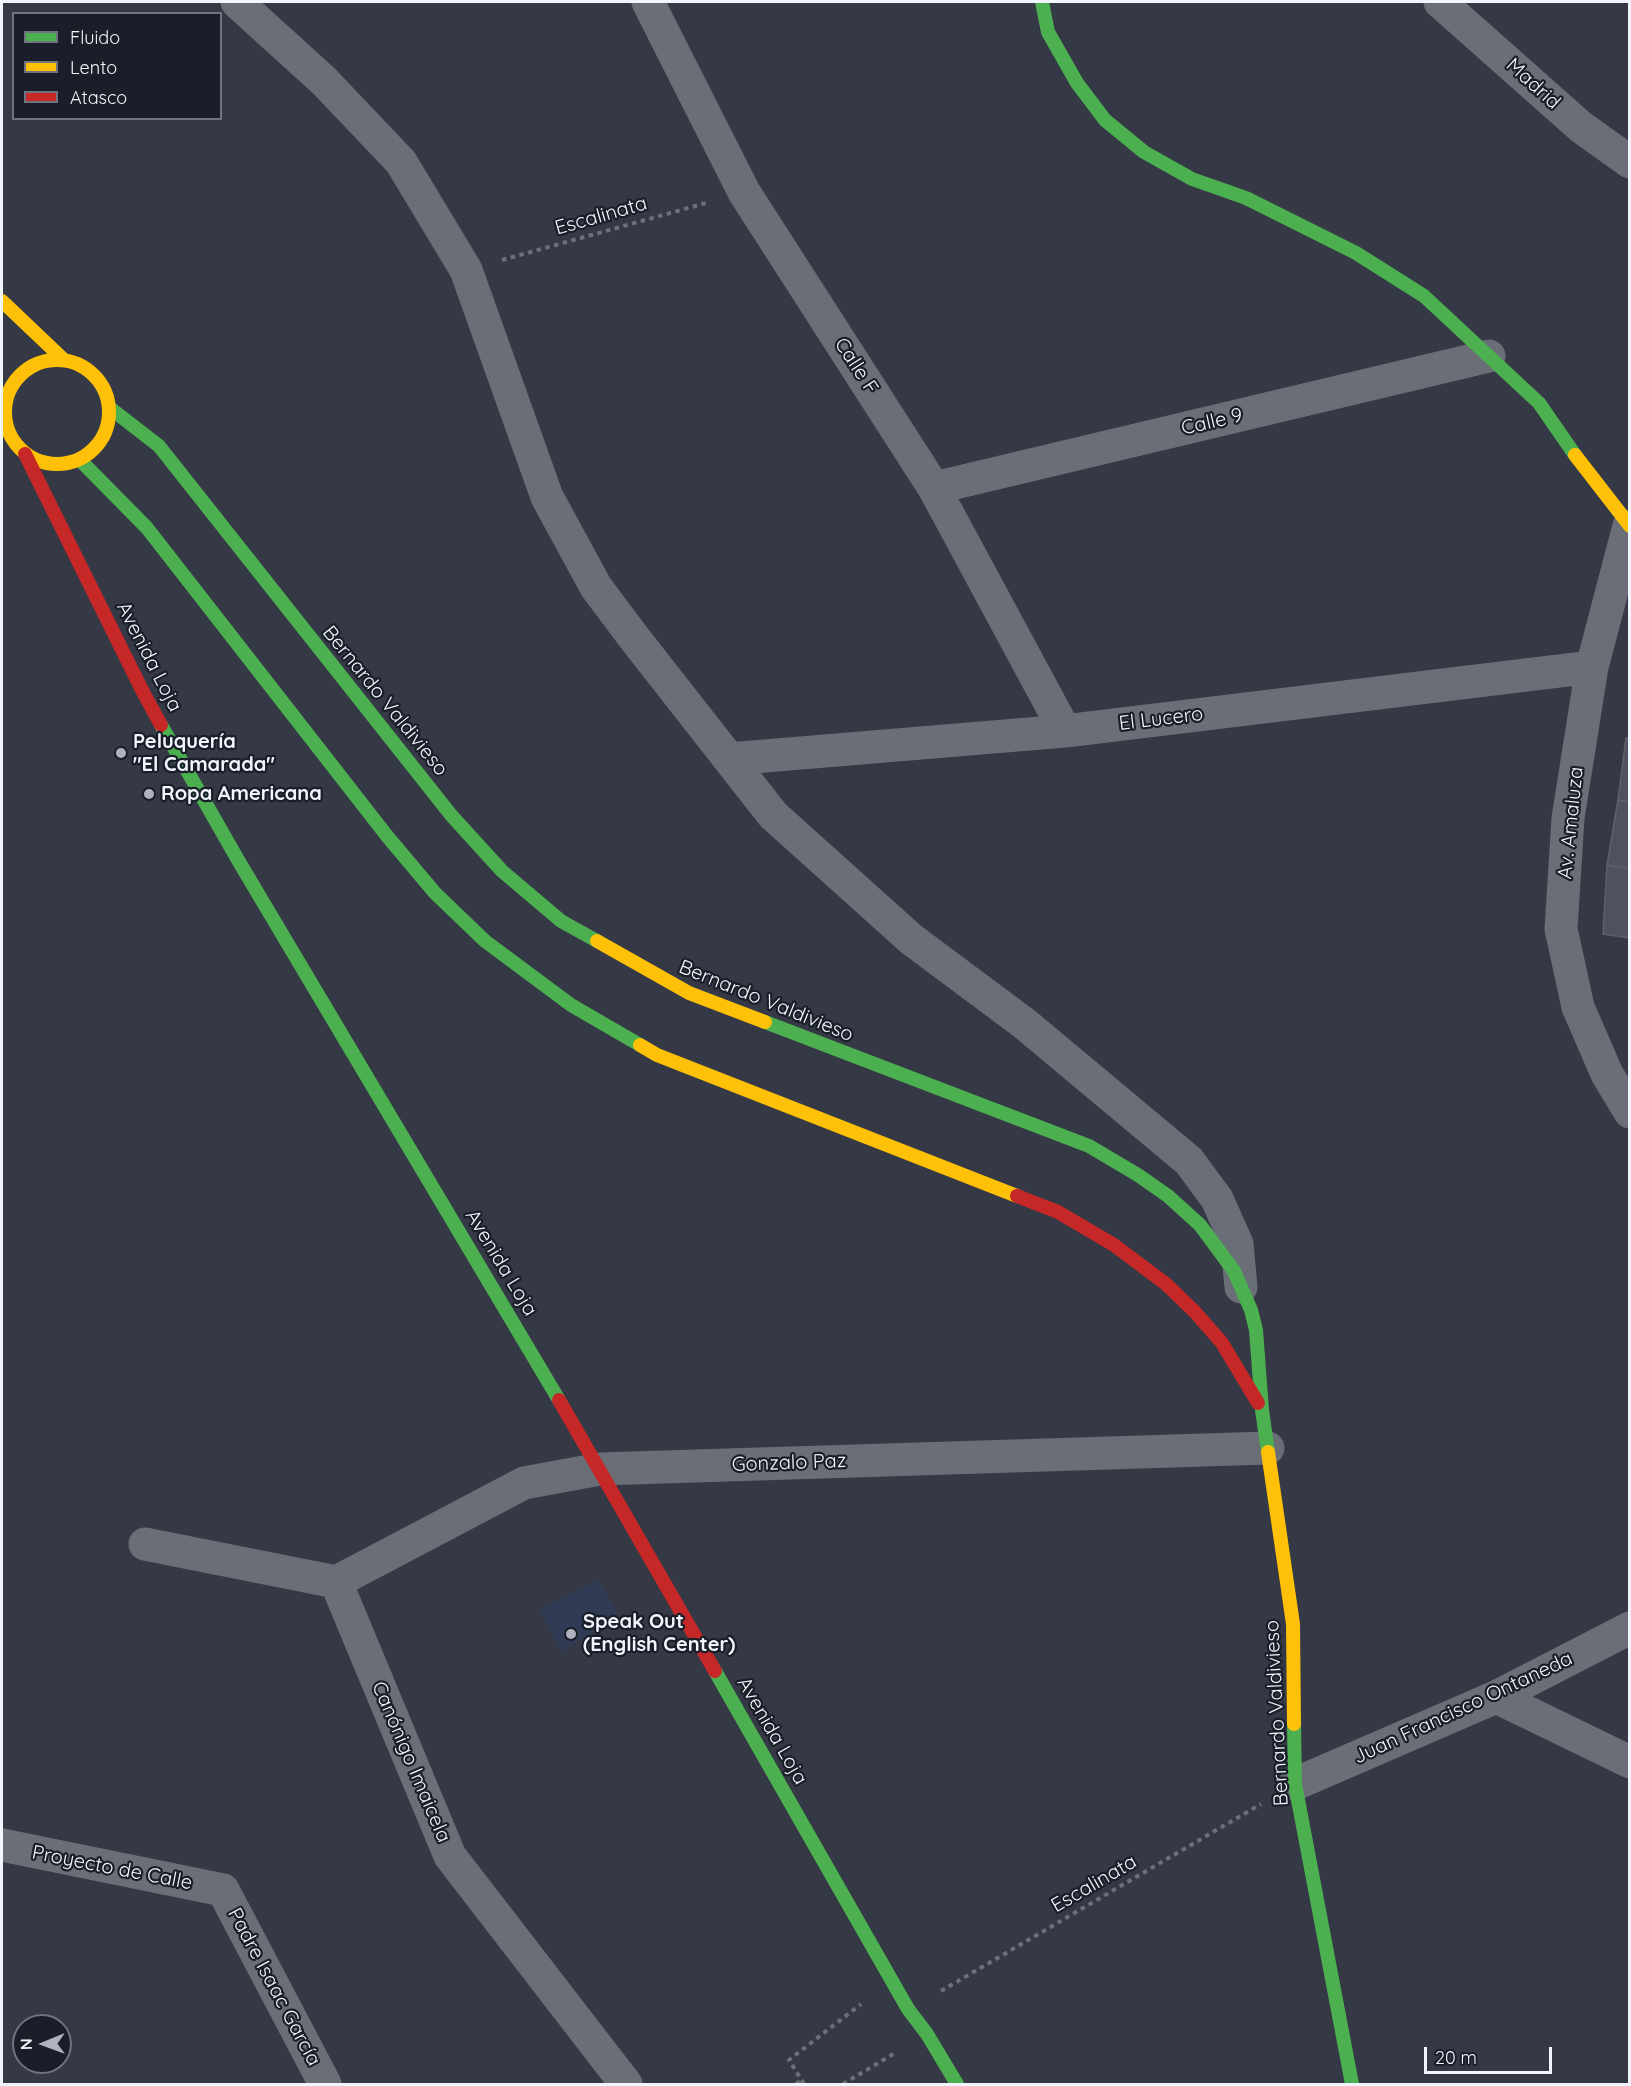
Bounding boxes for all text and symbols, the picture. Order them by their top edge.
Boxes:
legend [12,12,222,120]
text: Fluido [70,26,120,49]
street label: Madrid [1501,53,1565,115]
text: Lento [70,56,117,79]
text: Atasco [70,86,127,109]
street label: Escalinata [552,191,650,241]
street label: Calle F [829,333,883,399]
street label: Calle 9 [1179,403,1245,441]
street label: Avenida Loja [111,598,187,716]
street label: Bernardo Valdivieso [317,621,453,781]
street label: El Lucero [1118,702,1204,736]
place label: Peluquería "El Camarada" [133,730,275,777]
marker: Peluquería "El Camarada" [114,746,128,760]
street label: Av. Amaluza [1553,766,1589,880]
place label: Ropa Americana [161,782,322,806]
marker: Ropa Americana [142,787,156,801]
street label: Bernardo Valdivieso [675,955,857,1047]
street label: Avenida Loja [460,1205,542,1321]
street label: Gonzalo Paz [731,1449,847,1477]
place label: Speak Out (English Center) [583,1610,735,1657]
street label: Bernardo Valdivieso [1260,1619,1294,1807]
marker: Speak Out (English Center) [564,1627,578,1641]
street label: Juan Francisco Ontaneda [1350,1647,1576,1769]
street label: Avenida Loja [732,1673,812,1789]
street label: Canónigo Imaicela [366,1678,456,1846]
street label: Proyecto de Calle [30,1841,194,1895]
street label: Escalinata [1047,1850,1141,1918]
street label: Padre Isaac García [222,1904,326,2070]
north arrow [12,2014,72,2074]
scale bar [1427,2035,1554,2073]
text: N [16,2038,36,2050]
text: 20 m [1435,2046,1477,2069]

